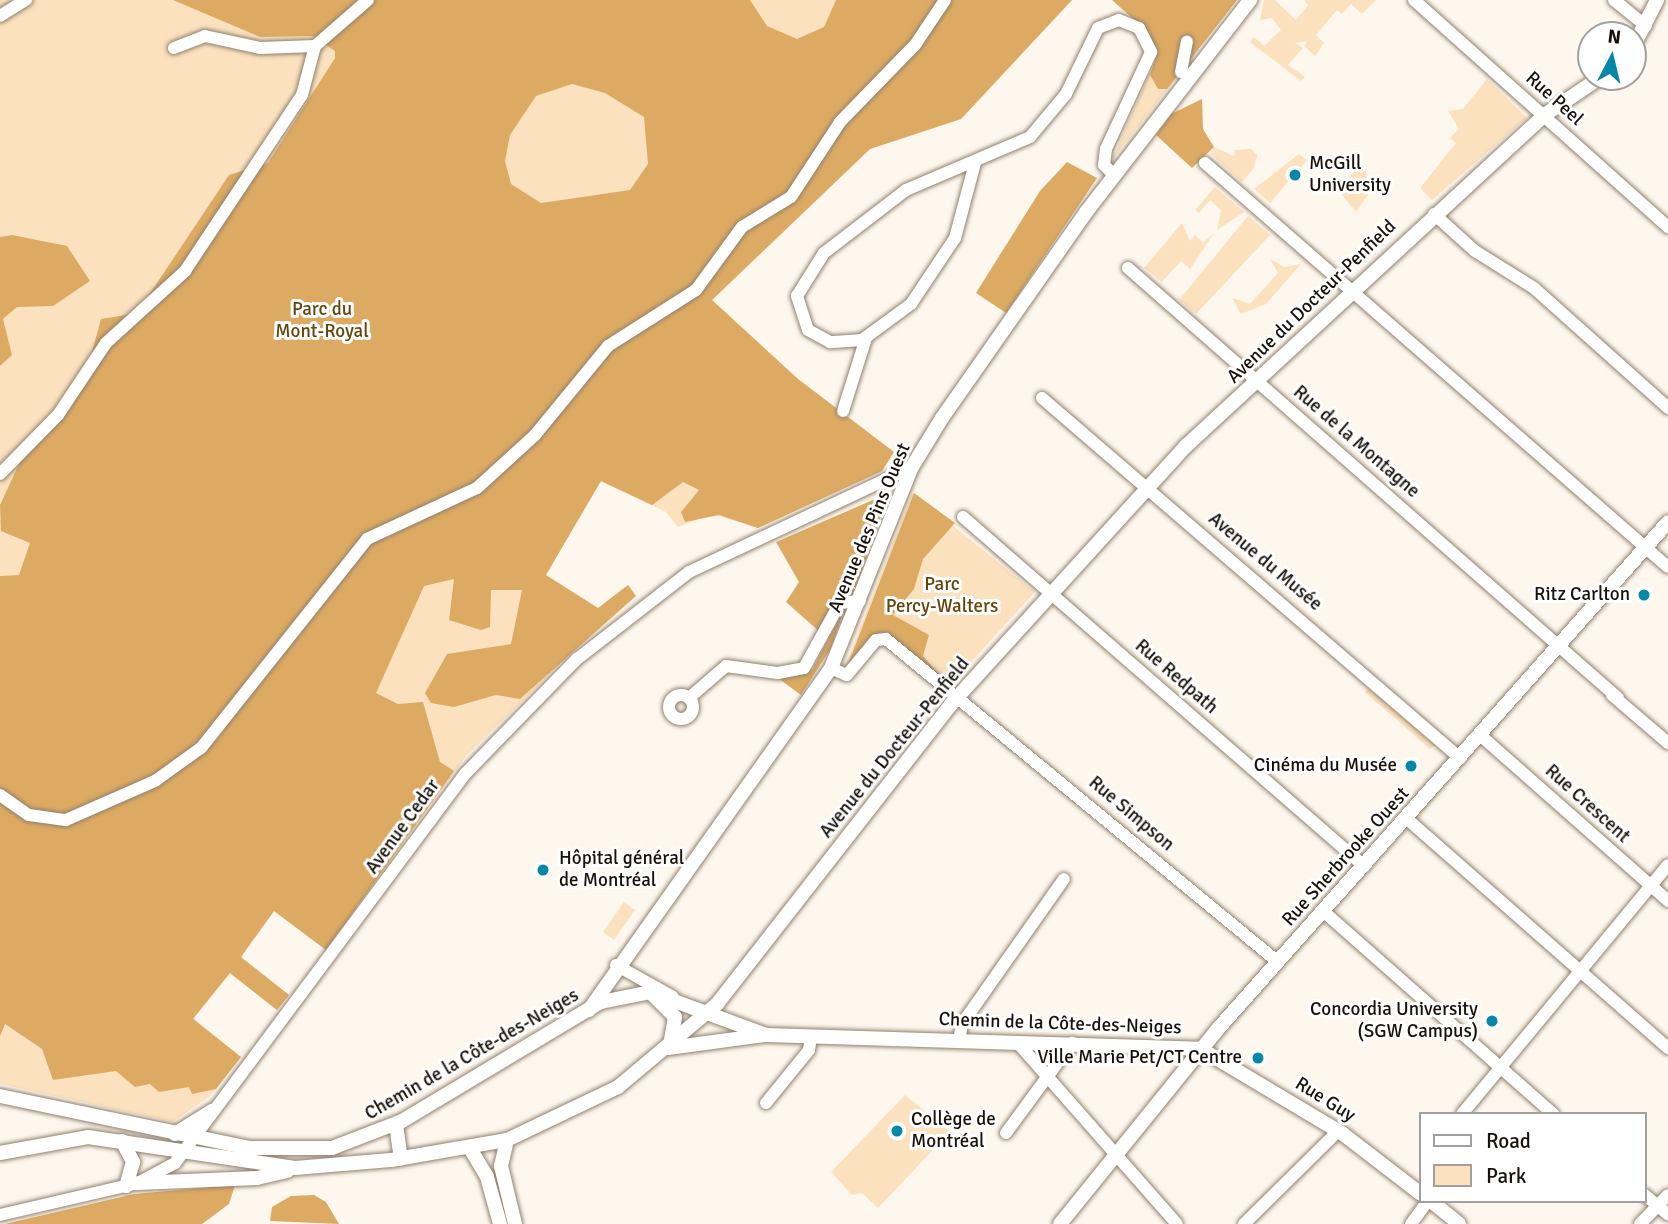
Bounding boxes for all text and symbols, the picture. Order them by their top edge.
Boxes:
north arrow [1577,21,1647,91]
text: N [1606,24,1622,50]
street label: Rue Peel [1520,67,1588,131]
place label: McGill University [1309,153,1391,197]
marker: McGill University [1287,167,1303,183]
street label: Avenue du Docteur-Penfield [1223,215,1401,389]
park label: Parc du Mont-Royal [275,299,369,343]
street label: Rue de la Montagne [1288,381,1424,503]
street label: Avenue des Pins Ouest [824,440,916,616]
street label: Avenue du Musée [1204,508,1326,616]
park label: Parc Percy-Walters [886,574,998,618]
place label: Ritz Carlton [1534,584,1630,606]
marker: Ritz Carlton [1636,587,1652,603]
street label: Rue Redpath [1130,635,1222,719]
street label: Avenue du Docteur-Penfield [815,653,975,843]
place label: Cinéma du Musée [1254,755,1397,777]
marker: Cinéma du Musée [1403,758,1419,774]
street label: Rue Crescent [1540,760,1634,848]
street label: Rue Simpson [1084,772,1178,856]
street label: Avenue Cedar [361,775,445,879]
street label: Rue Sherbrooke Ouest [1278,783,1414,931]
place label: Hôpital général de Montréal [559,848,684,892]
marker: Hôpital général de Montréal [533,860,553,880]
street label: Chemin de la Côte-des-Neiges [361,984,583,1126]
place label: Concordia University (SGW Campus) [1310,999,1478,1043]
street label: Chemin de la Côte-des-Neiges [938,1008,1182,1040]
marker: Concordia University (SGW Campus) [1484,1013,1500,1029]
place label: Ville Marie Pet/CT Centre [1037,1047,1242,1069]
marker: Ville Marie Pet/CT Centre [1248,1048,1268,1068]
street label: Rue Guy [1291,1073,1359,1127]
place label: Collège de Montréal [911,1109,996,1153]
legend [1420,1112,1647,1203]
marker: Collège de Montréal [889,1123,905,1139]
text: Road [1486,1128,1531,1154]
text: Park [1486,1163,1526,1189]

